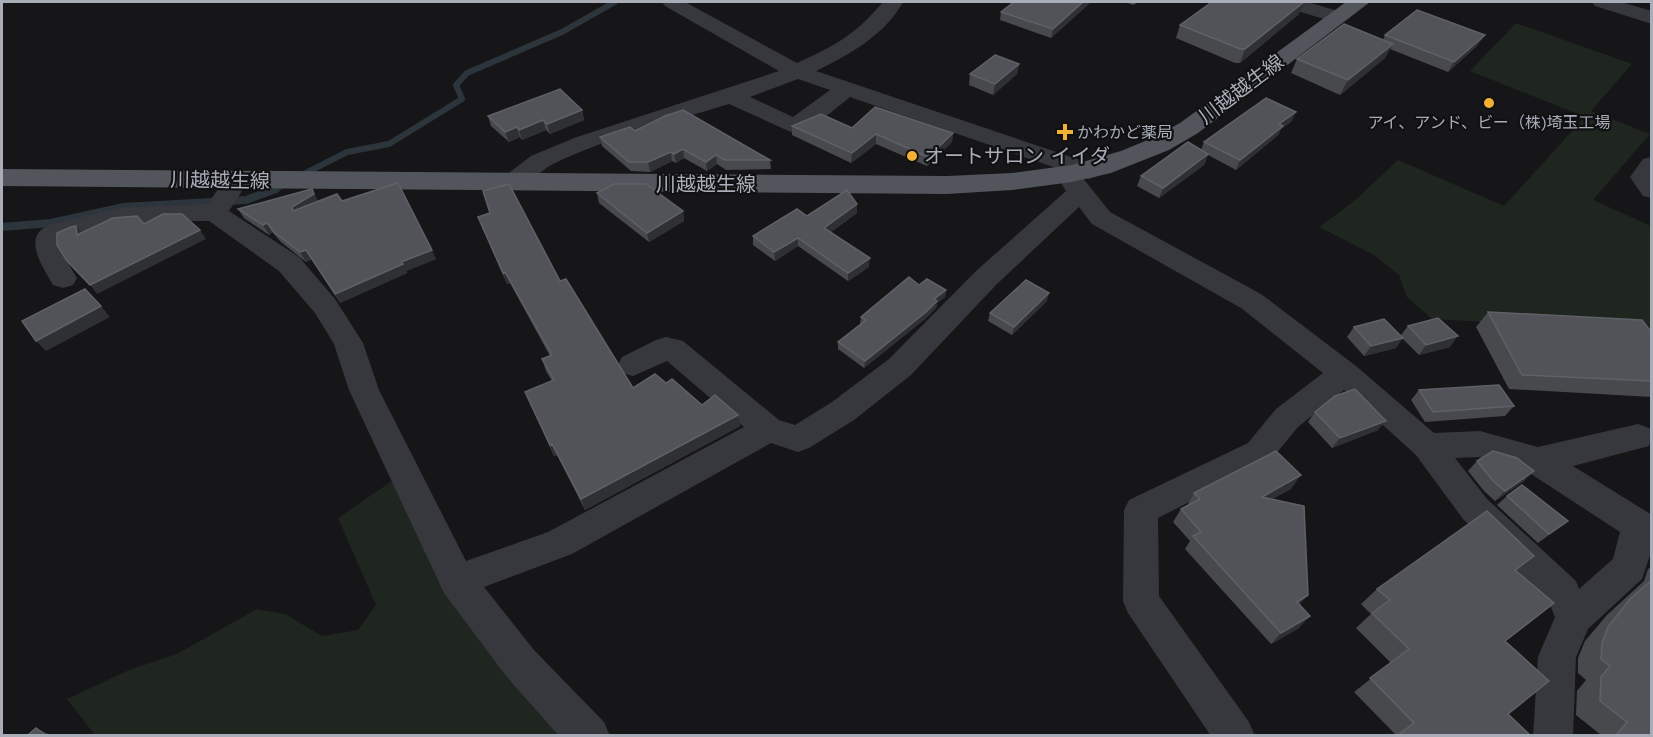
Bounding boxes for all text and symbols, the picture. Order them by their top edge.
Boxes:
street label: 川越越生線 [1194,49,1288,129]
marker: アイ、アンド、ビー（株)埼玉工場 [1482,96,1496,110]
place label: アイ、アンド、ビー（株)埼玉工場 [1367,113,1611,132]
place label: かわかど薬局 [1077,123,1173,142]
marker: かわかど薬局 [1058,125,1072,139]
place label: オートサロン イイダ [924,144,1110,168]
marker: オートサロン イイダ [905,149,919,163]
street label: 川越越生線 [170,167,270,193]
street label: 川越越生線 [656,172,756,196]

